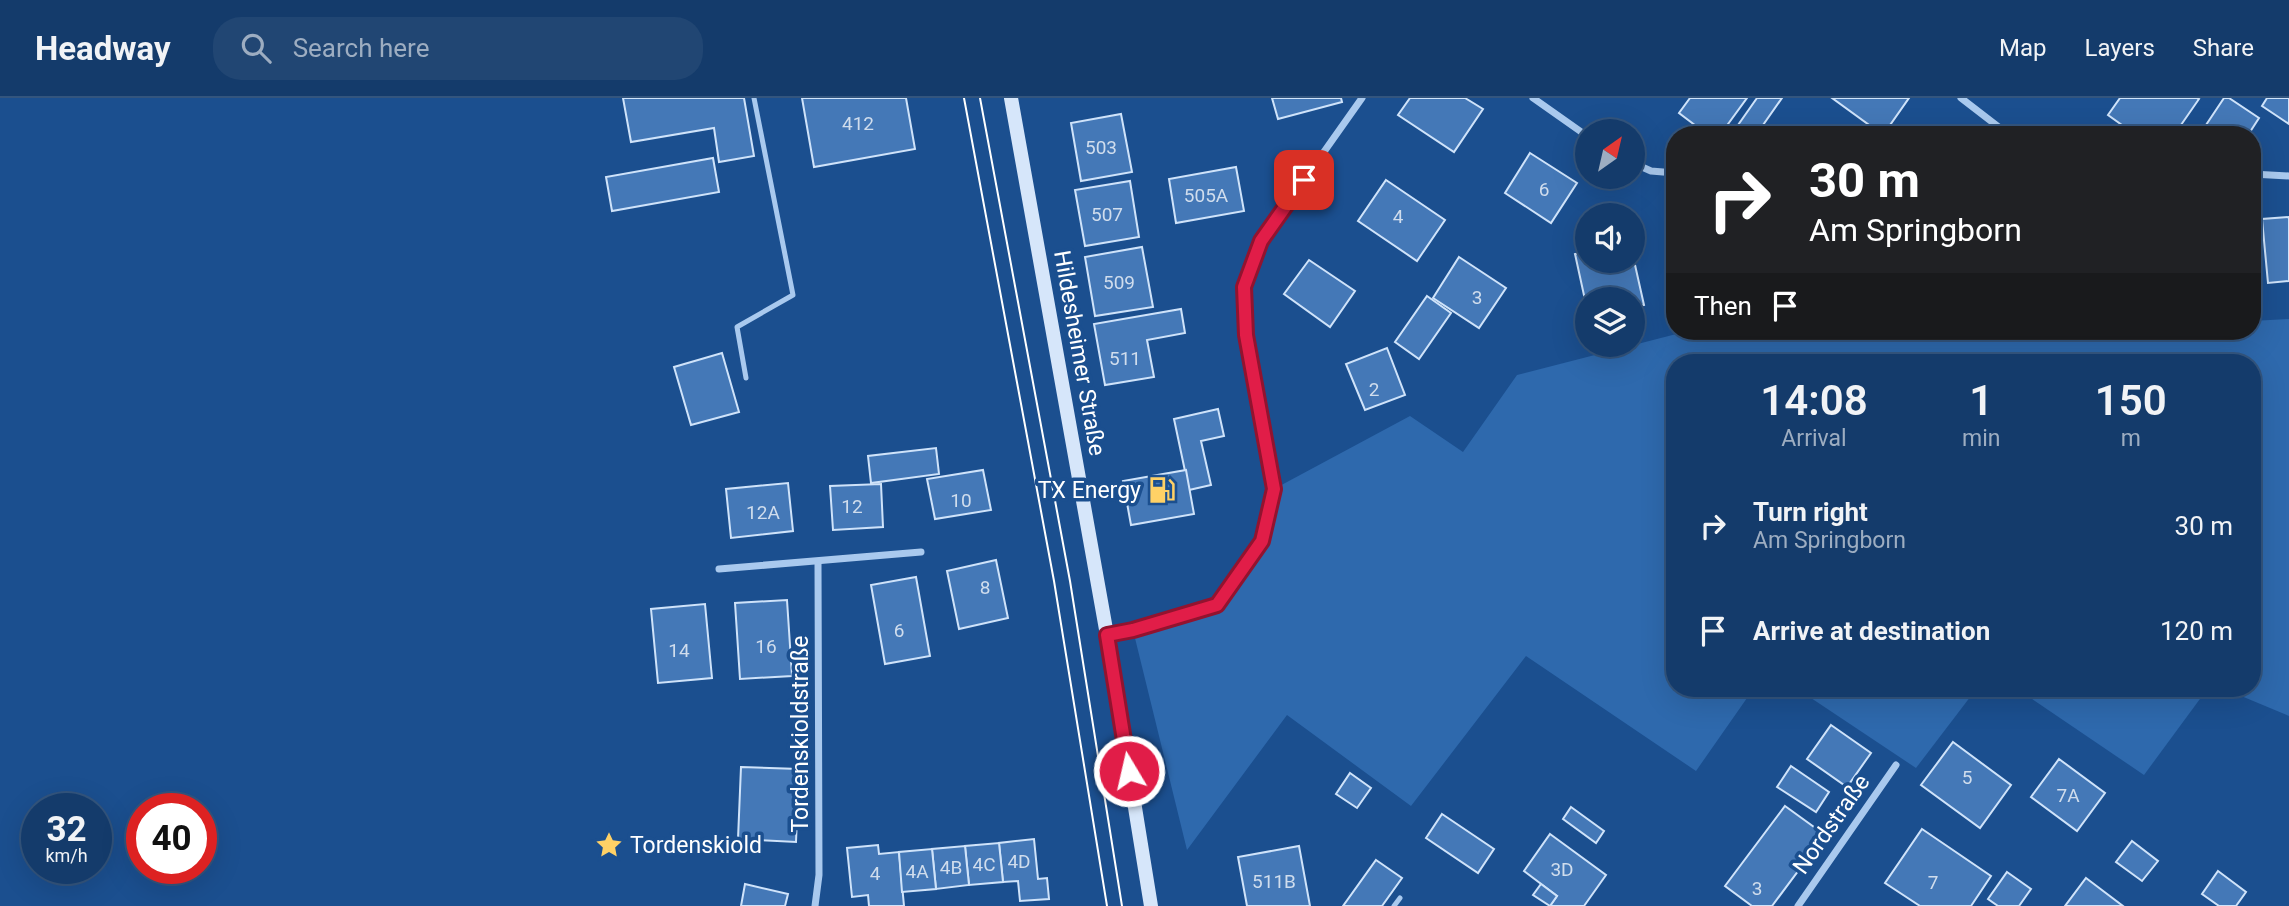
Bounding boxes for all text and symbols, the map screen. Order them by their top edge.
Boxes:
search box [213,17,703,80]
text: Headway [35,29,171,68]
icon: search [237,29,275,67]
text: Search here [293,33,429,63]
text: Map [1999,34,2047,62]
text: Layers [2085,34,2155,62]
text: Share [2193,34,2254,62]
house number: 412 [842,112,874,135]
north arrow [1575,119,1645,189]
map controls [1575,119,1645,357]
house number: 503 [1085,136,1117,159]
pin [1274,150,1334,210]
text: 30 m [1809,152,1920,209]
icon: right [1694,154,1785,245]
icon: arrive [1285,161,1323,199]
house number: 6 [1539,178,1549,201]
house number: 505A [1184,184,1229,207]
house number: 507 [1091,203,1123,226]
button: sound [1575,203,1645,273]
house number: 4 [1393,205,1404,228]
text: Am Springborn [1809,211,2022,249]
street label: Hildesheimer Straße [1048,248,1111,458]
house number: 509 [1103,271,1135,294]
house number: 3 [1472,286,1482,309]
button: layers [1575,287,1645,357]
icon: arrive [1766,287,1804,325]
text: Then [1694,291,1752,321]
house number: 511 [1109,347,1141,370]
text: 14:08 [1760,376,1868,425]
text: 1 [1969,376,1993,425]
text: 150 [2095,376,2167,425]
house number: 2 [1369,378,1379,401]
text: Arrival [1781,425,1847,452]
text: min [1962,425,2000,452]
text: m [2121,425,2141,452]
fuel station icon: TX Energy [1147,475,1177,505]
place label: TX Energy [1038,477,1141,504]
house number: 10 [950,489,972,512]
house number: 12 [841,495,863,518]
text: Turn right [1753,497,1868,527]
house number: 12A [746,501,780,524]
icon: right [1694,507,1732,545]
text: 30 m [2175,511,2233,541]
text: Am Springborn [1753,527,1906,554]
house number: 8 [980,576,990,599]
icon: arrive [1694,612,1732,650]
text: Arrive at destination [1753,616,1990,646]
text: 120 m [2160,616,2233,646]
house number: 6 [894,619,904,642]
house number: 16 [755,635,777,658]
street label: Tordenskioldstraße [787,635,814,833]
house number: 14 [668,639,690,662]
position arrow [1092,734,1166,808]
house number: 5 [1962,766,1972,789]
street label: Nordstraße [1787,769,1876,879]
house number: 7A [2056,784,2080,807]
speed limit sign: 40 [126,793,217,884]
text: 32 [46,809,87,850]
place icon: Tordenskiold [594,830,624,860]
place label: Tordenskiold [630,832,762,859]
text: km/h [45,845,88,866]
house number: 4D [1007,850,1031,873]
house number: 4C [972,853,996,876]
house number: 4B [940,856,962,879]
house number: 3D [1550,858,1574,881]
house number: 4A [905,860,929,883]
house number: 4 [870,862,881,885]
house number: 511B [1252,870,1296,893]
house number: 7 [1928,871,1938,894]
house number: 3 [1752,877,1762,900]

